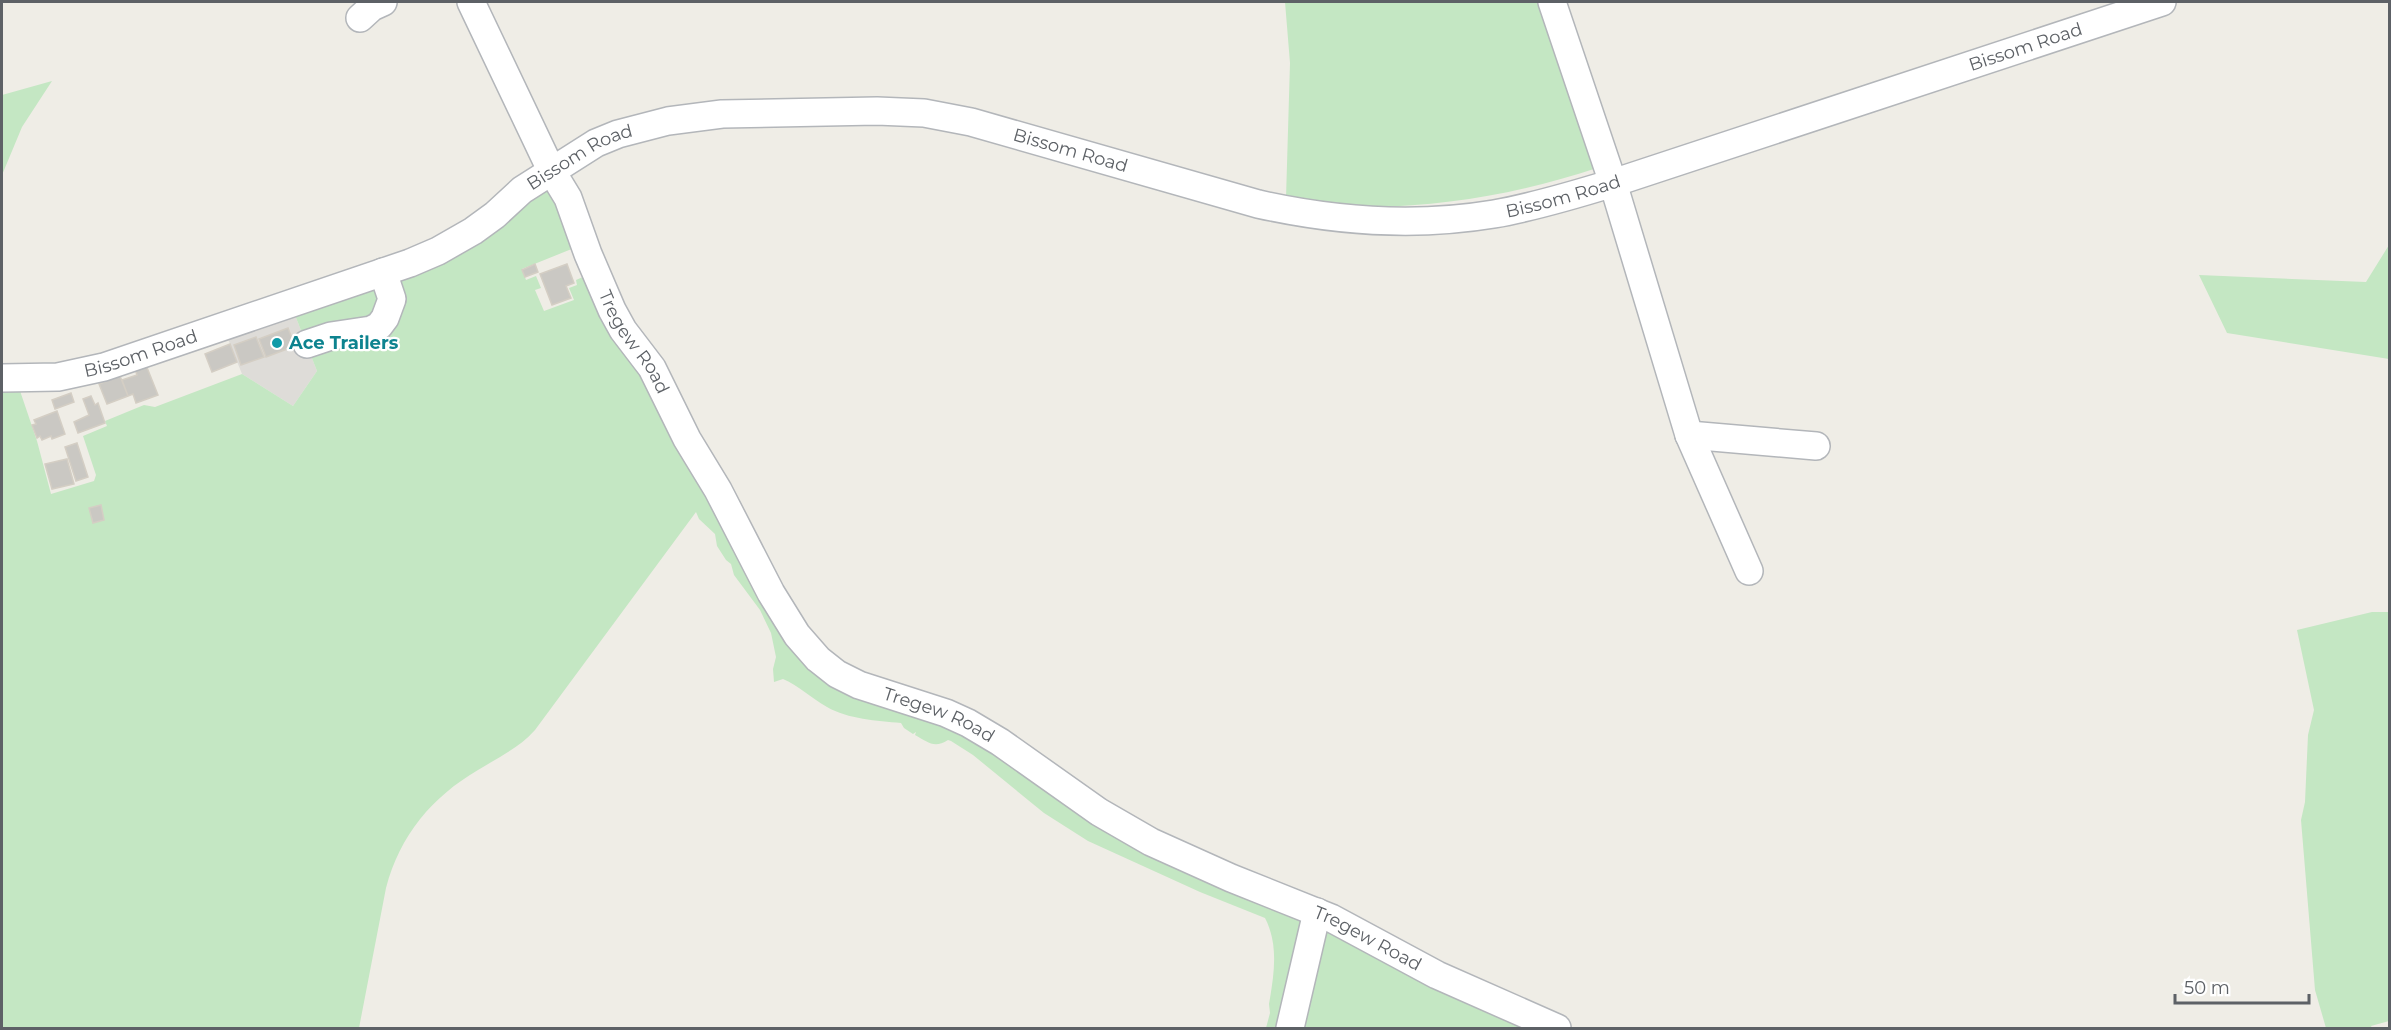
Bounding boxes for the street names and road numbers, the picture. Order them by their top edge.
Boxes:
street label: Bissom Road [1966,18,2085,76]
street label: Bissom Road [523,120,635,195]
street label: Bissom Road [1011,124,1130,177]
street label: Bissom Road [1504,170,1624,223]
street label: Tregew Road [594,287,674,398]
street label: Bissom Road [82,325,200,382]
street label: Tregew Road [880,683,999,747]
street label: Tregew Road [1311,901,1425,976]

